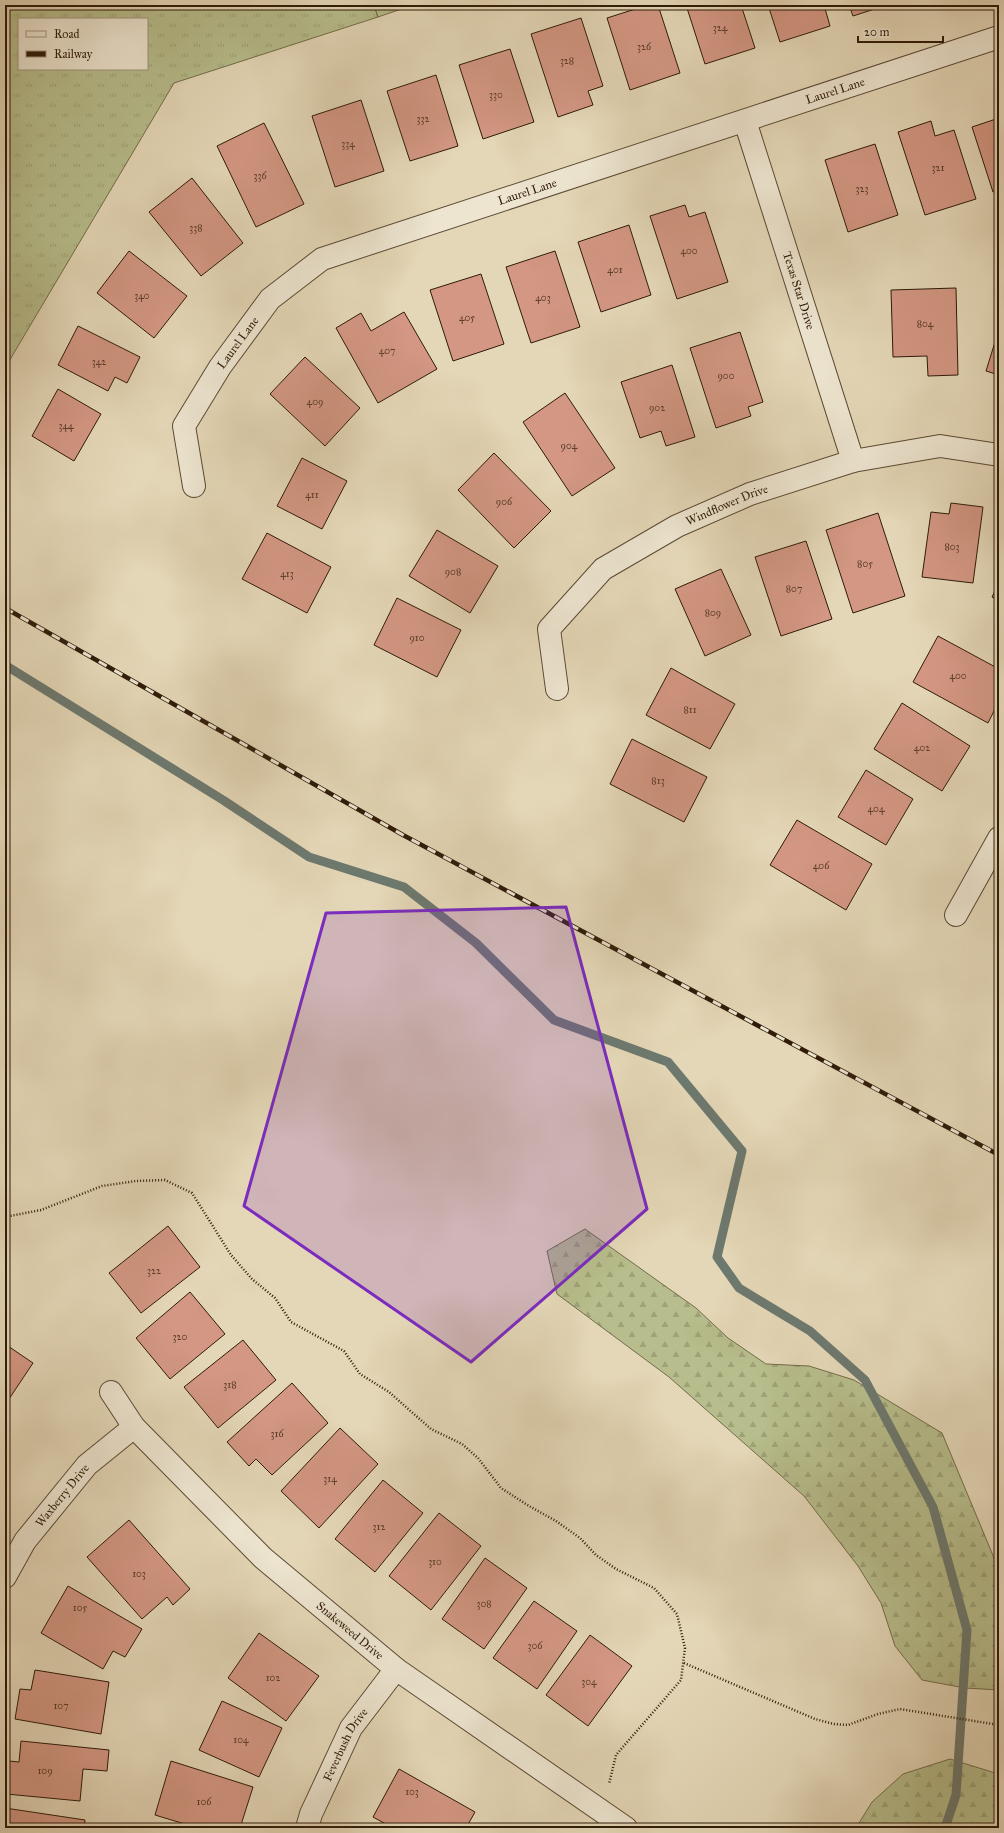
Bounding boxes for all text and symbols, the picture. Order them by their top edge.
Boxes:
legend [18,18,148,70]
scale bar [858,18,943,44]
house number: 324 [713,22,728,34]
text: 20 m [864,25,890,39]
text: Road [54,27,80,41]
house number: 326 [637,41,652,53]
text: Railway [54,47,93,61]
house number: 328 [560,55,574,67]
street label: Laurel Lane [804,75,866,107]
house number: 330 [489,89,503,101]
house number: 332 [417,113,430,125]
house number: 334 [341,138,355,150]
house number: 321 [932,162,944,174]
house number: 336 [253,170,267,182]
street label: Laurel Lane [496,176,558,208]
house number: 323 [856,183,868,195]
house number: 338 [189,222,203,234]
house number: 400 [680,245,698,257]
street label: Texas Star Drive [780,250,818,331]
house number: 401 [607,264,623,276]
house number: 340 [134,290,150,302]
house number: 403 [535,292,551,304]
house number: 405 [459,312,475,324]
street label: Laurel Lane [214,314,262,372]
house number: 804 [917,318,934,330]
house number: 407 [379,345,395,357]
house number: 342 [92,356,106,368]
house number: 900 [717,370,735,382]
house number: 409 [307,396,323,408]
house number: 902 [649,402,665,414]
house number: 344 [58,420,74,432]
house number: 904 [561,440,578,452]
street label: Windflower Drive [684,482,770,528]
house number: 411 [305,489,319,501]
house number: 906 [496,496,513,508]
house number: 803 [944,541,960,553]
house number: 805 [857,558,873,570]
house number: 908 [445,566,461,578]
house number: 413 [280,568,294,580]
house number: 807 [786,583,802,595]
house number: 809 [705,607,721,619]
house number: 910 [409,632,425,644]
house number: 400 [949,670,967,682]
house number: 811 [683,704,697,716]
house number: 402 [914,742,930,754]
house number: 813 [651,775,665,787]
house number: 404 [868,803,885,815]
house number: 406 [813,860,830,872]
house number: 322 [147,1265,161,1277]
house number: 320 [173,1331,188,1343]
house number: 318 [223,1379,237,1391]
house number: 316 [270,1428,284,1440]
street label: Waxberry Drive [32,1461,92,1530]
house number: 314 [323,1473,337,1485]
house number: 312 [373,1521,386,1533]
house number: 310 [428,1556,442,1568]
house number: 103 [132,1568,146,1580]
house number: 308 [476,1598,492,1610]
street label: Snakeweed Drive [314,1599,386,1663]
house number: 105 [73,1602,88,1614]
house number: 306 [528,1640,543,1652]
house number: 102 [266,1672,280,1684]
house number: 304 [581,1676,597,1688]
house number: 107 [53,1700,69,1712]
street label: Feverbush Drive [320,1705,371,1784]
house number: 104 [233,1734,249,1746]
house number: 109 [37,1765,53,1777]
house number: 103 [405,1786,419,1798]
house number: 106 [197,1796,212,1808]

